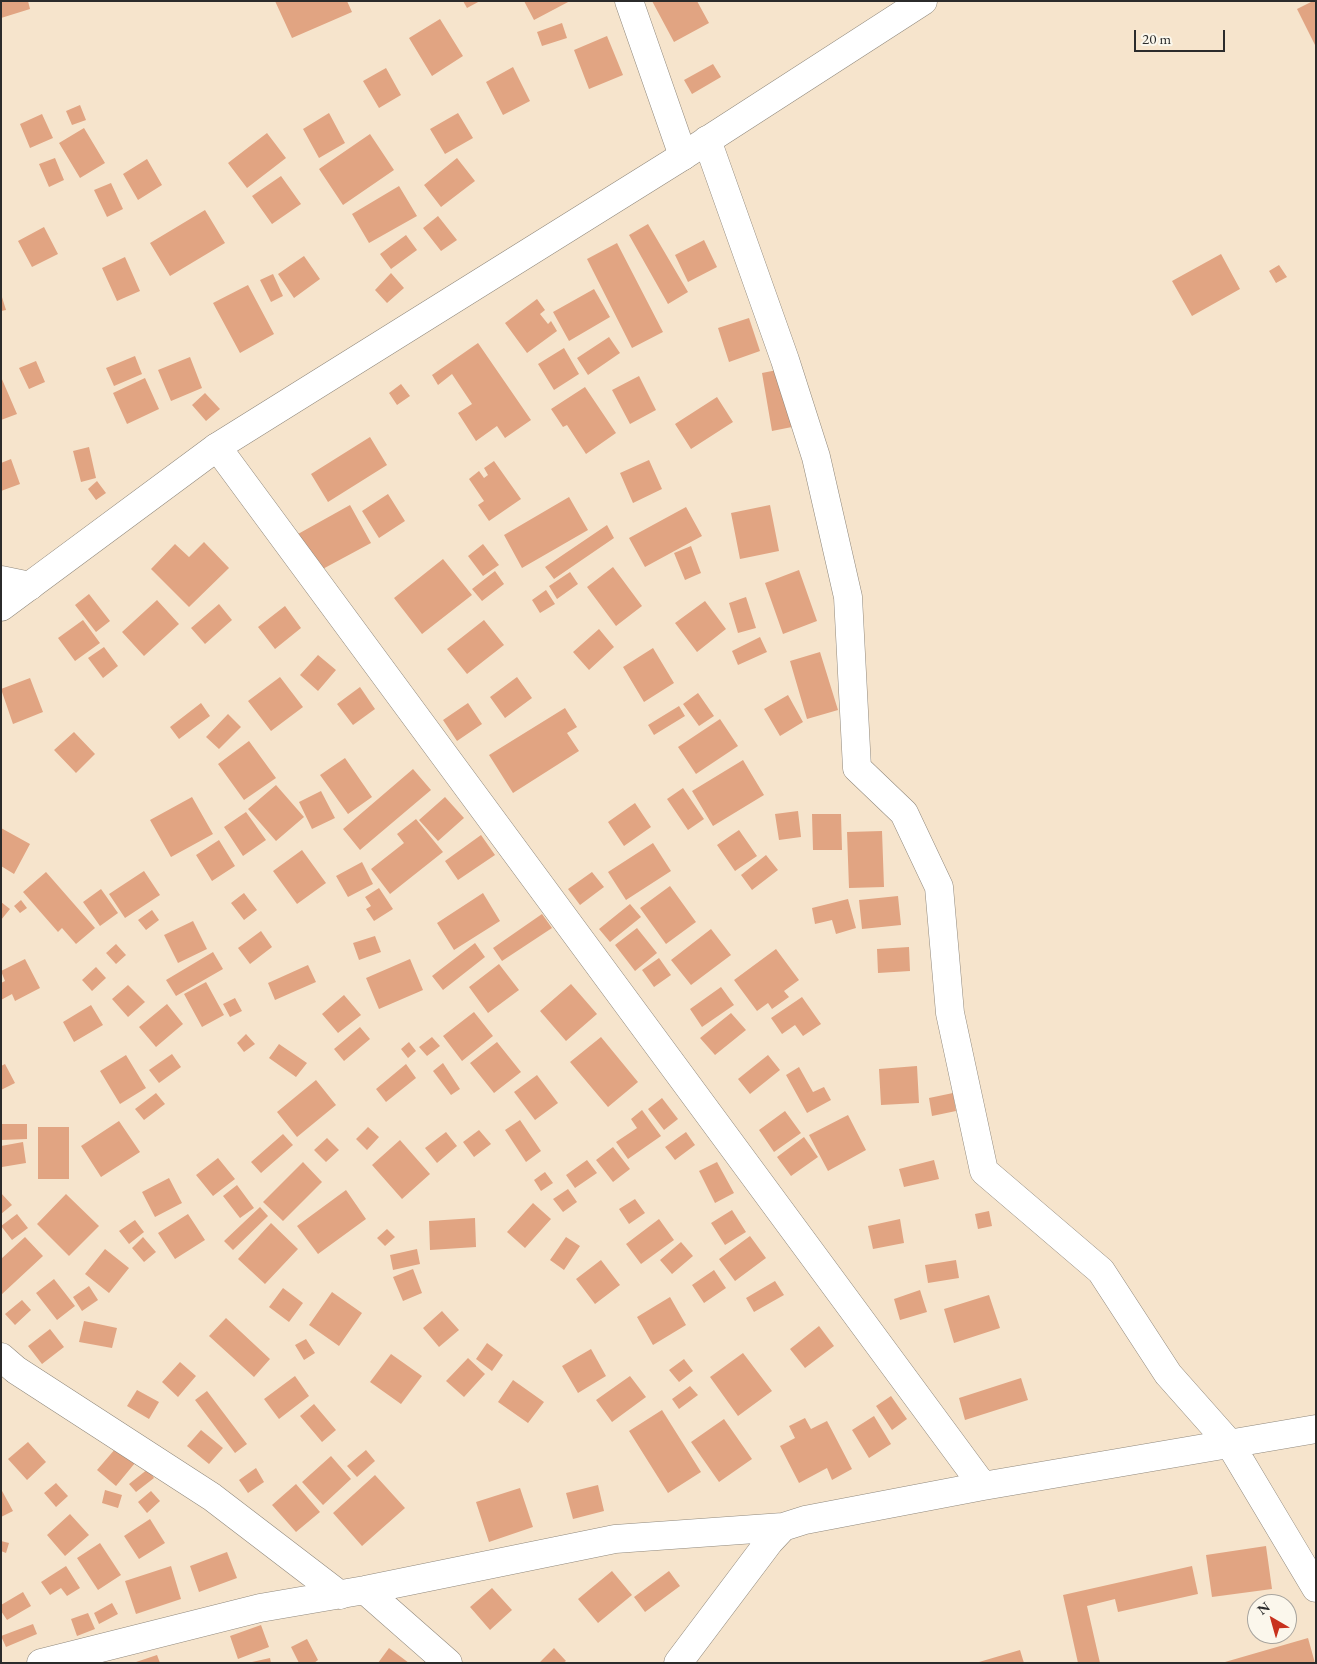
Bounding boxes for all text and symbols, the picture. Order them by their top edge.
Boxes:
scale bar [1137,20,1228,52]
text: 20 m [1142,29,1171,48]
north arrow [1247,1594,1297,1644]
text: N [1253,1597,1273,1619]

